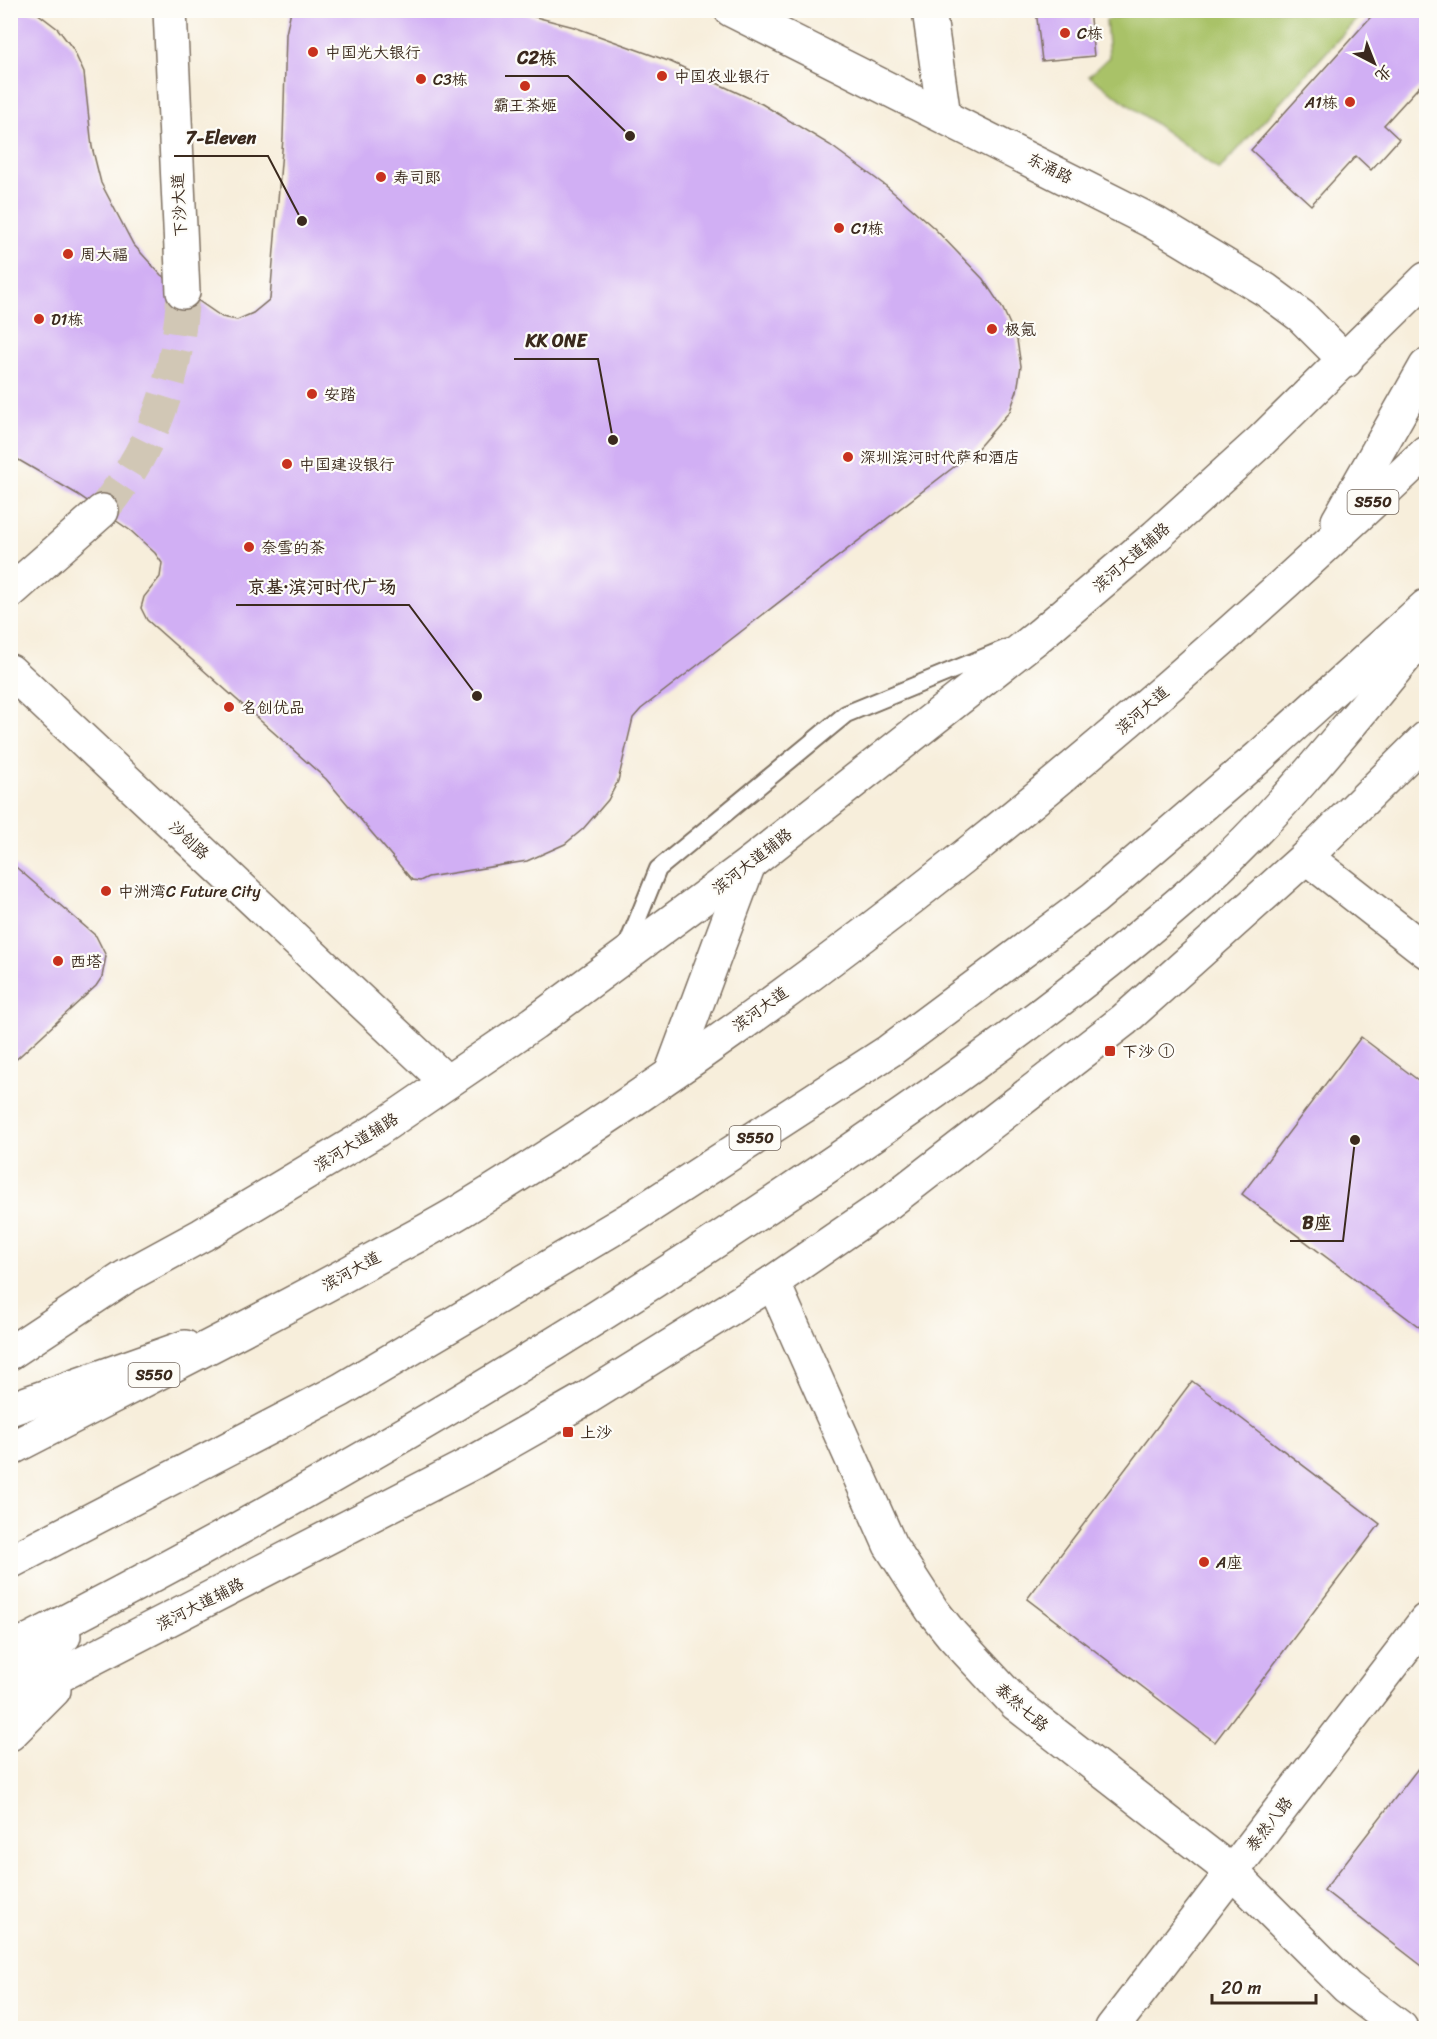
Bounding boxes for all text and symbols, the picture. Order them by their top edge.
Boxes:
place label: C栋 [1077,19,1103,48]
marker: C栋 [1058,26,1072,40]
north arrow [1344,33,1404,93]
place label: 中国光大银行 [325,38,421,67]
callout: C2栋 [505,40,568,76]
text: C2栋 [516,42,557,74]
marker: 中国光大银行 [306,45,320,59]
text: 北 [1368,58,1399,90]
place label: 中国农业银行 [674,62,770,91]
place label: C3栋 [433,65,468,94]
marker: 中国农业银行 [655,69,669,83]
marker: C3栋 [414,72,428,86]
marker: 霸王茶姬 [518,79,532,93]
place label: A1栋 [1304,88,1338,117]
place label: 霸王茶姬 [493,91,557,120]
marker: A1栋 [1343,95,1357,109]
callout: 7-Eleven [174,120,268,156]
text: 7-Eleven [186,122,256,154]
street label: 东涌路 [1022,144,1078,192]
place label: 寿司郎 [393,163,441,192]
marker: 寿司郎 [374,170,388,184]
street label: 下沙大道 [163,172,195,238]
place label: C1栋 [851,214,884,243]
marker: C1栋 [832,221,846,235]
place label: 周大福 [80,240,128,269]
marker: 周大福 [61,247,75,261]
place label: D1栋 [51,305,83,334]
marker: D1栋 [32,312,46,326]
place label: 极氪 [1004,315,1036,344]
marker: 极氪 [985,322,999,336]
callout: KK ONE [514,323,598,359]
text: KK ONE [525,325,588,357]
place label: 安踏 [324,380,356,409]
marker: 安踏 [305,387,319,401]
place label: 深圳滨河时代萨和酒店 [860,443,1020,472]
place label: 中国建设银行 [299,450,395,479]
marker: 深圳滨河时代萨和酒店 [841,450,855,464]
marker: 中国建设银行 [280,457,294,471]
road number: S550 [1348,490,1398,514]
street label: 滨河大道辅路 [1085,515,1177,599]
place label: 奈雪的茶 [261,533,325,562]
marker: 奈雪的茶 [242,540,256,554]
callout: 京基·滨河时代广场 [236,569,409,605]
text: 京基·滨河时代广场 [248,571,396,603]
street label: 滨河大道 [1108,678,1176,742]
place label: 名创优品 [241,693,305,722]
marker: 名创优品 [222,700,236,714]
street label: 沙创路 [162,813,216,867]
street label: 滨河大道辅路 [705,820,799,902]
place label: 中洲湾C Future City [118,877,261,906]
marker: 中洲湾C Future City [99,884,113,898]
place label: 西塔 [70,947,102,976]
marker: 西塔 [51,954,65,968]
street label: 滨河大道 [726,978,794,1040]
place label: 下沙 ① [1122,1037,1174,1066]
marker: 下沙 ① [1103,1044,1117,1058]
street label: 滨河大道辅路 [308,1104,404,1180]
road number: S550 [730,1126,780,1150]
callout: B座 [1290,1205,1343,1241]
text: B座 [1302,1207,1332,1239]
street label: 滨河大道 [316,1243,386,1299]
road number: S550 [128,1363,180,1387]
place label: 上沙 [580,1418,612,1447]
marker: 上沙 [561,1425,575,1439]
place label: A座 [1215,1548,1243,1577]
marker: A座 [1197,1555,1211,1569]
street label: 滨河大道辅路 [151,1569,249,1639]
street label: 泰然七路 [988,1675,1056,1739]
street label: 泰然八路 [1238,1790,1300,1858]
scale bar [1212,1967,1316,2005]
text: 20 m [1221,1972,1261,2004]

